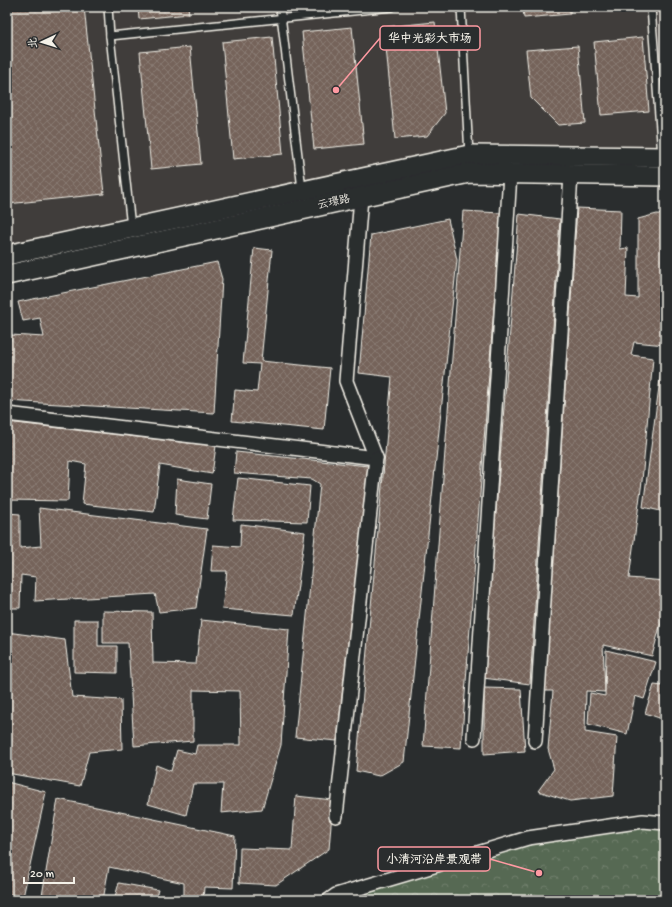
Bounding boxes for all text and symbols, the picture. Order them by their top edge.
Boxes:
north arrow [22,22,62,62]
callout: 华中光彩大市场 [380,26,480,50]
text: 华中光彩大市场 [388,32,472,47]
text: 北 [28,37,40,48]
street label: 云璟路 [316,193,351,212]
callout: 小清河沿岸景观带 [378,847,490,871]
text: 小清河沿岸景观带 [386,853,482,868]
scale bar [24,859,74,885]
text: 20 m [30,868,55,882]

